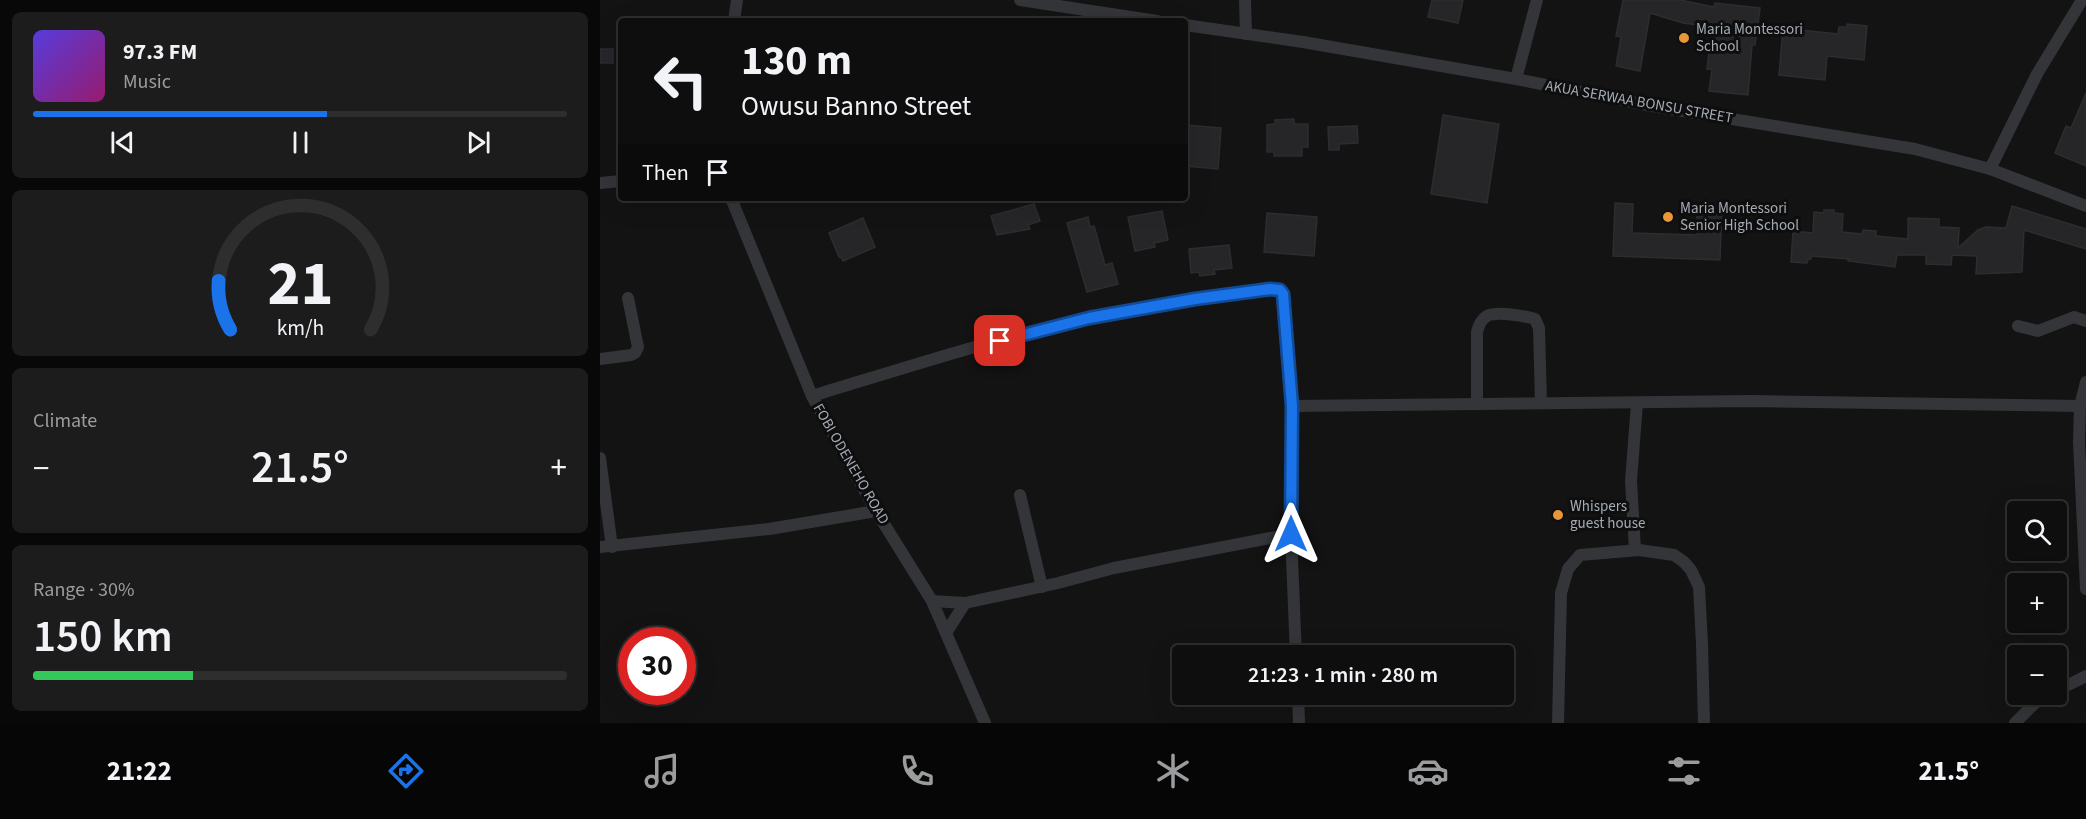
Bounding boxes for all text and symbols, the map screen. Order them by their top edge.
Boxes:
place label: Maria Montessori School [1696,19,1803,57]
text: 130 m [741,31,852,91]
marker: Maria Montessori School [1677,31,1691,45]
text: 97.3 FM [123,36,197,68]
icon: left [642,42,720,120]
text: Music [123,68,171,96]
street label: AKUA SERWAA BONSU STREET [1544,75,1734,129]
text: Owusu Banno Street [741,87,971,126]
icon: previous [106,126,139,159]
icon: pause [284,126,317,159]
icon: next [462,126,495,159]
icon: arrive [701,156,734,189]
text: Then [642,157,689,189]
place label: Maria Montessori Senior High School [1680,198,1799,236]
marker: Maria Montessori Senior High School [1661,210,1675,224]
text: 21 [267,240,333,329]
text: km/h [276,313,324,344]
pin [974,315,1025,366]
icon: arrive [983,324,1016,357]
street label: FOBI ODENEHO ROAD [808,400,894,528]
text: Climate [33,407,97,435]
text: 21.5° [251,436,349,500]
text: − [33,445,49,492]
text: + [551,445,567,492]
place label: Whispers guest house [1570,496,1645,534]
map controls [2007,501,2067,705]
button: search [2007,501,2067,561]
position arrow [1259,502,1323,566]
marker: Whispers guest house [1551,508,1565,522]
button: + [2007,573,2067,633]
text: Range · 30% [33,576,134,604]
text: 150 km [33,605,173,669]
speed limit sign: 30 [618,627,696,705]
button: − [2007,645,2067,705]
text: 21:23 · 1 min · 280 m [1248,659,1438,691]
icon: directions [385,750,427,792]
icon: music [641,750,683,792]
icon: phone [896,750,938,792]
icon: climate [1152,750,1194,792]
icon: car [1407,750,1449,792]
icon: filters [1663,750,1705,792]
text: 21:22 [107,752,172,791]
text: 21.5° [1918,752,1979,791]

